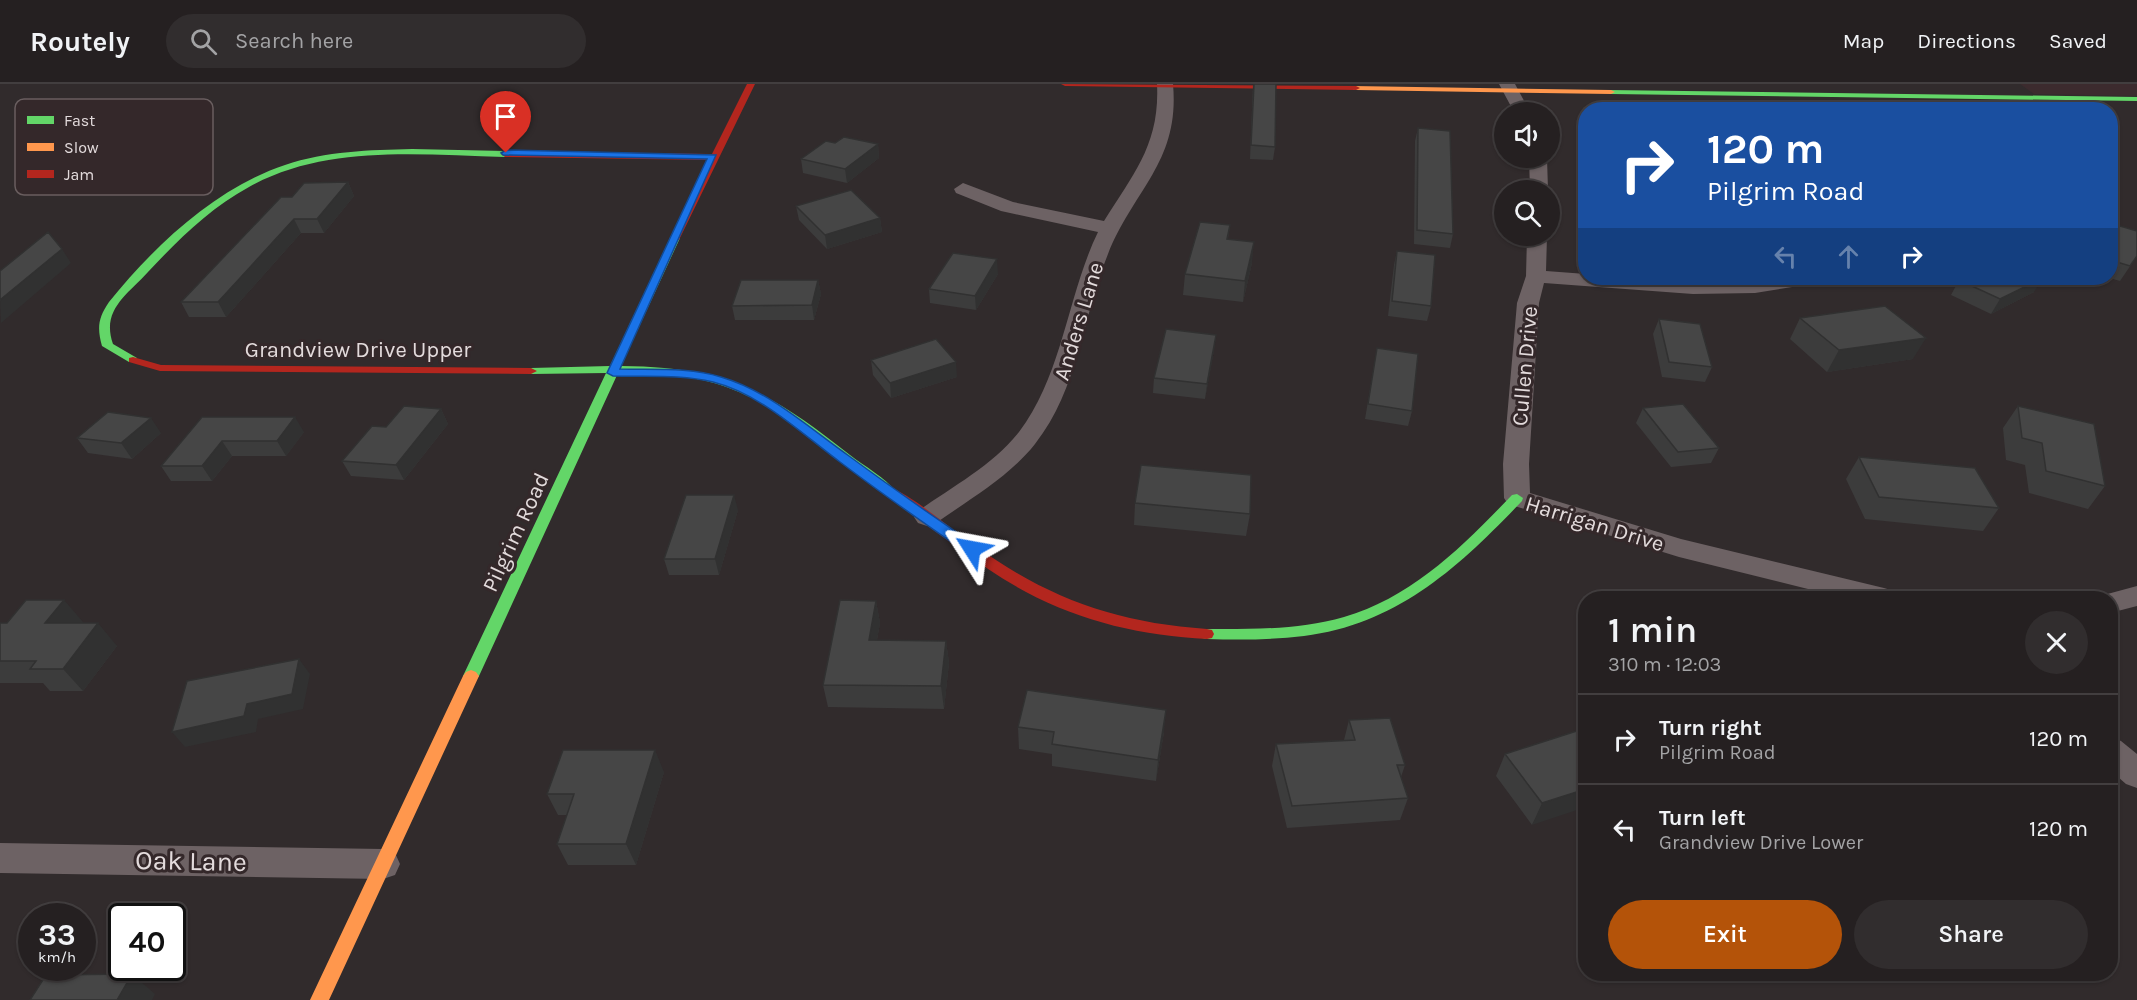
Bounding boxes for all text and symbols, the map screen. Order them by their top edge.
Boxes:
search box [166,14,586,68]
text: Routely [30,25,130,58]
icon: search [187,25,220,58]
text: Search here [235,28,353,54]
text: Map [1843,29,1884,53]
text: Directions [1917,29,2016,53]
text: Saved [2049,29,2107,53]
pin [480,91,531,153]
legend [15,99,213,195]
icon: arrive [489,100,522,133]
map controls [1494,102,1560,246]
button: sound [1494,102,1560,168]
text: Fast [64,111,95,130]
text: 120 m [1707,124,1824,174]
icon: right [1608,126,1686,204]
text: Slow [64,138,99,157]
text: Jam [64,165,94,184]
text: Pilgrim Road [1707,175,1864,207]
button: search [1494,180,1560,246]
icon: left [1769,240,1802,273]
icon: ahead [1832,240,1865,273]
icon: right [1895,240,1928,273]
street label: Anders Lane [1049,259,1109,383]
street label: Cullen Drive [1507,305,1543,427]
street label: Grandview Drive Upper [245,337,471,363]
street label: Pilgrim Road [477,469,555,596]
street label: Harrigan Drive [1522,491,1667,557]
position arrow [940,517,1004,581]
text: 1 min [1608,609,1697,651]
button: close [2025,611,2088,674]
text: 310 m · 12:03 [1608,653,1721,676]
text: Turn right [1659,715,1762,741]
icon: right [1608,723,1641,756]
text: 120 m [2029,726,2088,752]
text: Pilgrim Road [1659,741,1776,764]
text: Turn left [1659,805,1746,831]
icon: left [1608,813,1641,846]
text: 120 m [2029,816,2088,842]
text: Grandview Drive Lower [1659,831,1863,854]
street label: Oak Lane [135,844,247,878]
button: Exit [1608,900,1842,969]
button: Share [1854,900,2088,969]
speed limit sign: 40 [108,903,186,981]
text: 33 [38,917,76,953]
text: km/h [38,948,76,966]

